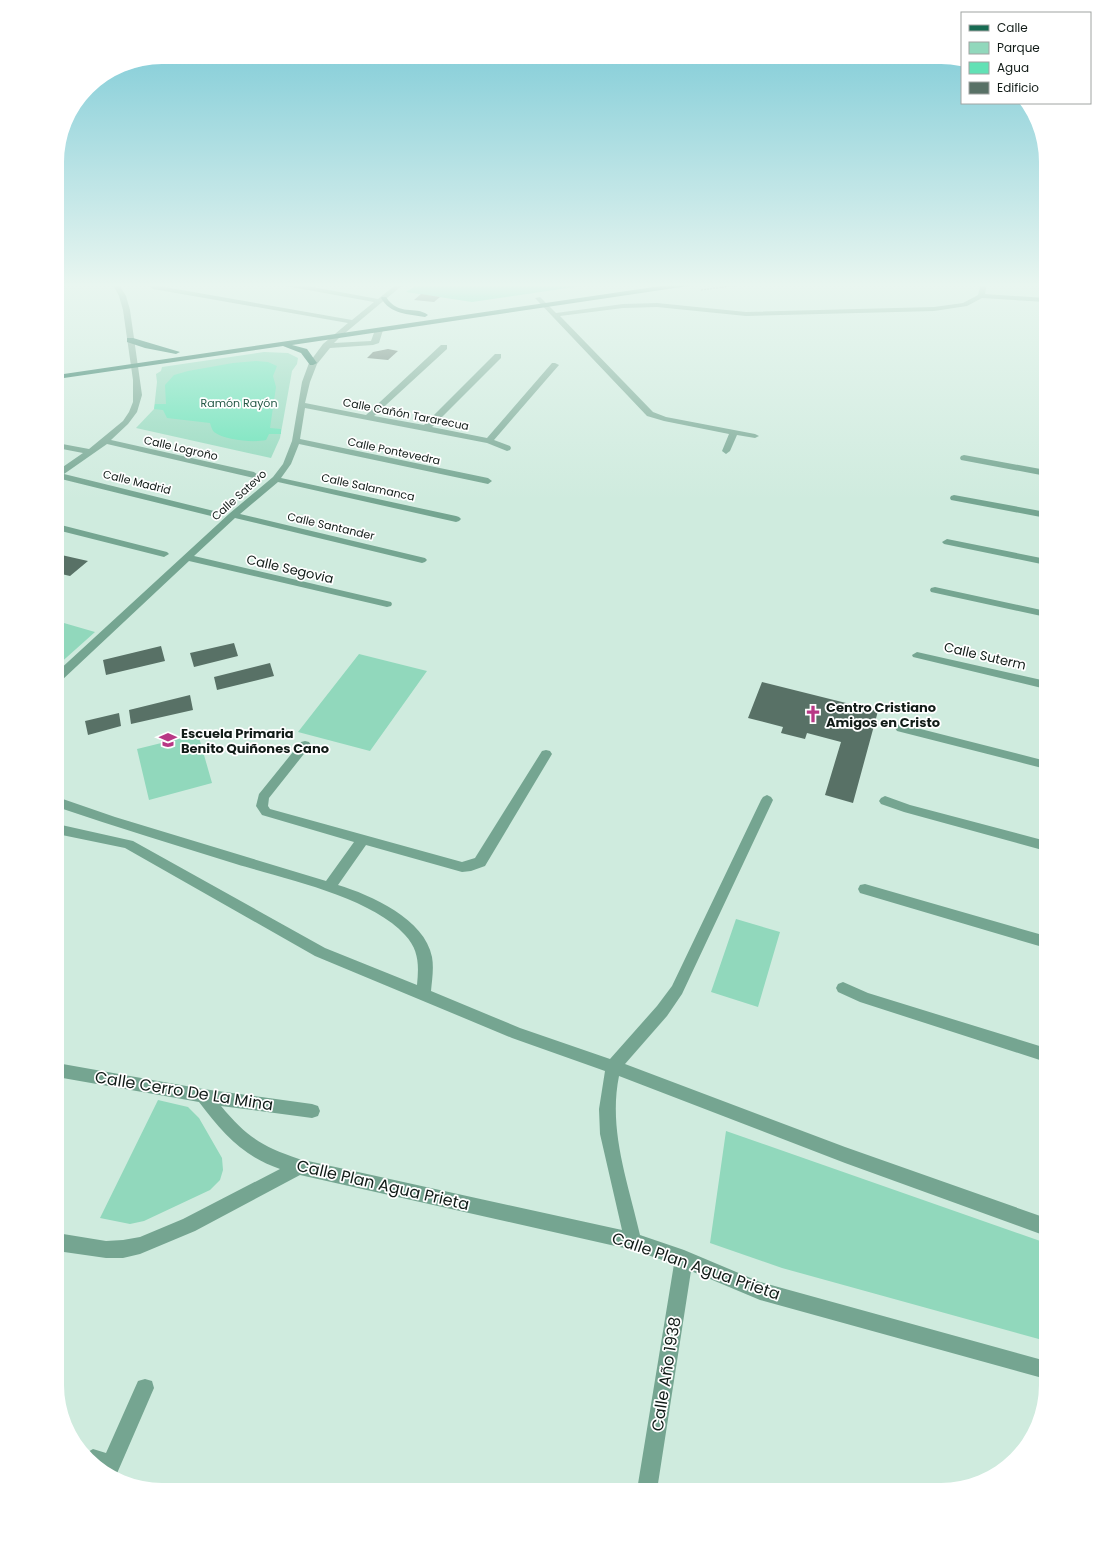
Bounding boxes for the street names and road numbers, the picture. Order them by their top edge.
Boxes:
street label: Calle Cañón Tararecua [342,394,470,434]
street label: Calle Logroño [142,432,220,464]
street label: Calle Pontevedra [346,433,442,469]
street label: Calle Madrid [101,466,173,498]
street label: Calle Satevo [208,466,270,524]
street label: Calle Salamanca [320,469,416,505]
street label: Calle Santander [286,508,376,544]
street label: Calle Segovia [245,550,335,588]
street label: Calle Suterm [942,637,1028,675]
street label: Calle Cerro De La Mina [93,1066,275,1116]
street label: Calle Plan Agua Prieta [294,1154,472,1216]
street label: Calle Plan Agua Prieta [609,1226,783,1306]
street label: Calle Año 1938 [646,1315,686,1433]

